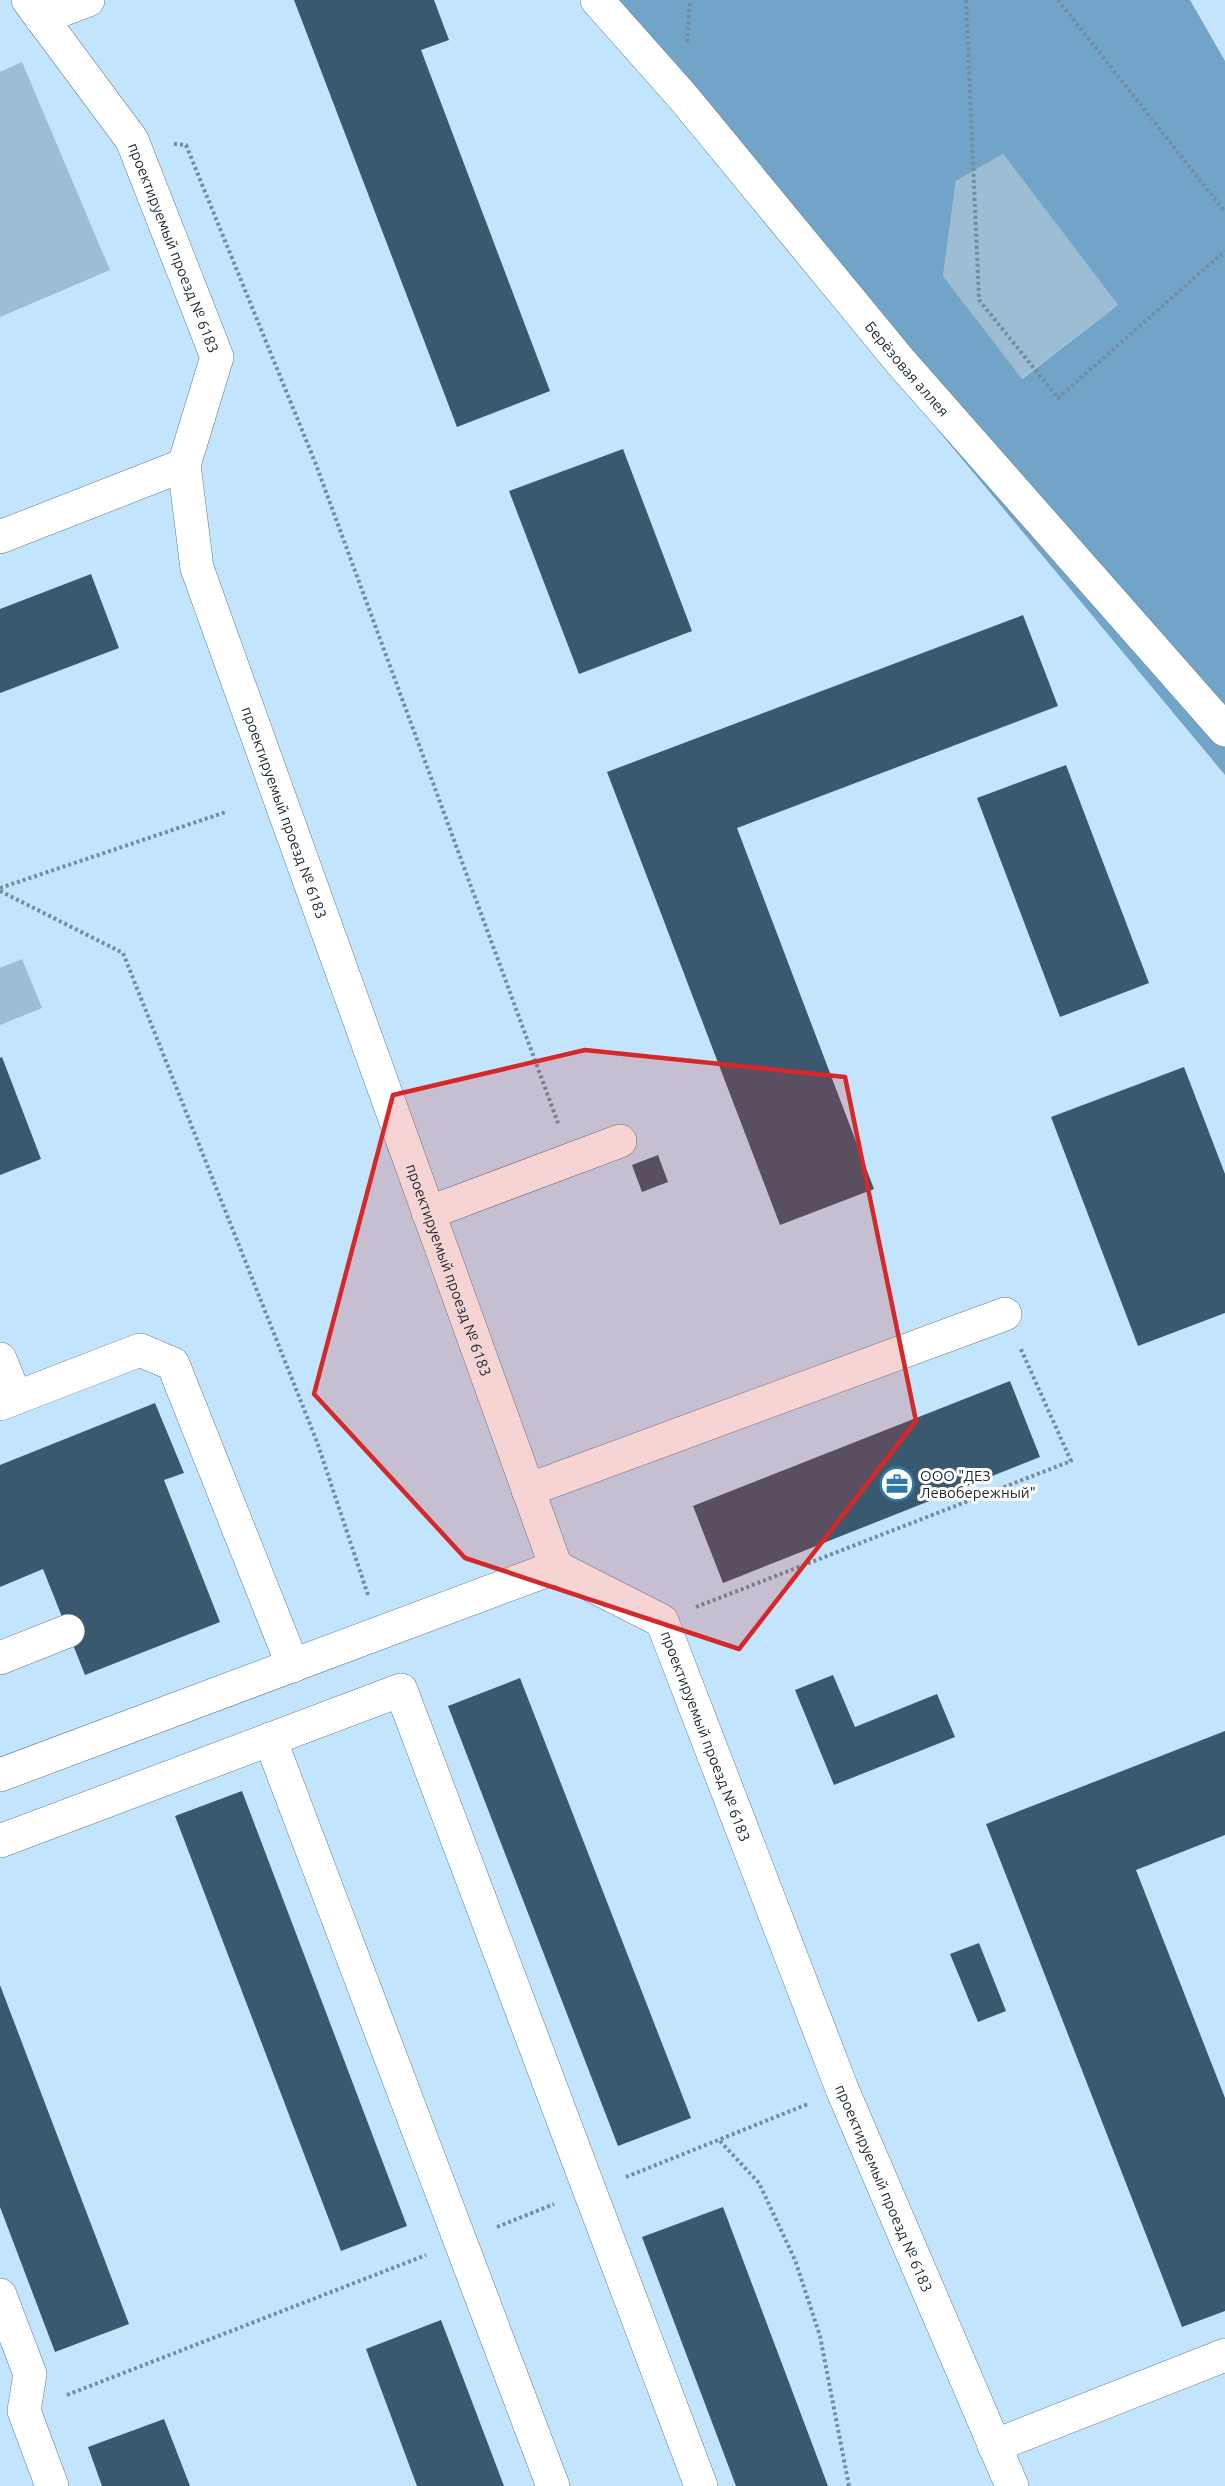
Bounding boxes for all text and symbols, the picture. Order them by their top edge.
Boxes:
street label: проектируемый проезд № 6183 [125,140,223,355]
street label: Берёзовая аллея [862,318,953,420]
street label: проектируемый проезд № 6183 [239,704,331,921]
street label: проектируемый проезд № 6183 [403,1161,495,1378]
office icon: ООО "ДЕЗ Левобережный" [879,1466,915,1502]
place label: ООО "ДЕЗ Левобережный" [920,1467,1036,1501]
street label: проектируемый проезд № 6183 [658,1628,754,1844]
street label: проектируемый проезд № 6183 [833,2082,936,2295]

